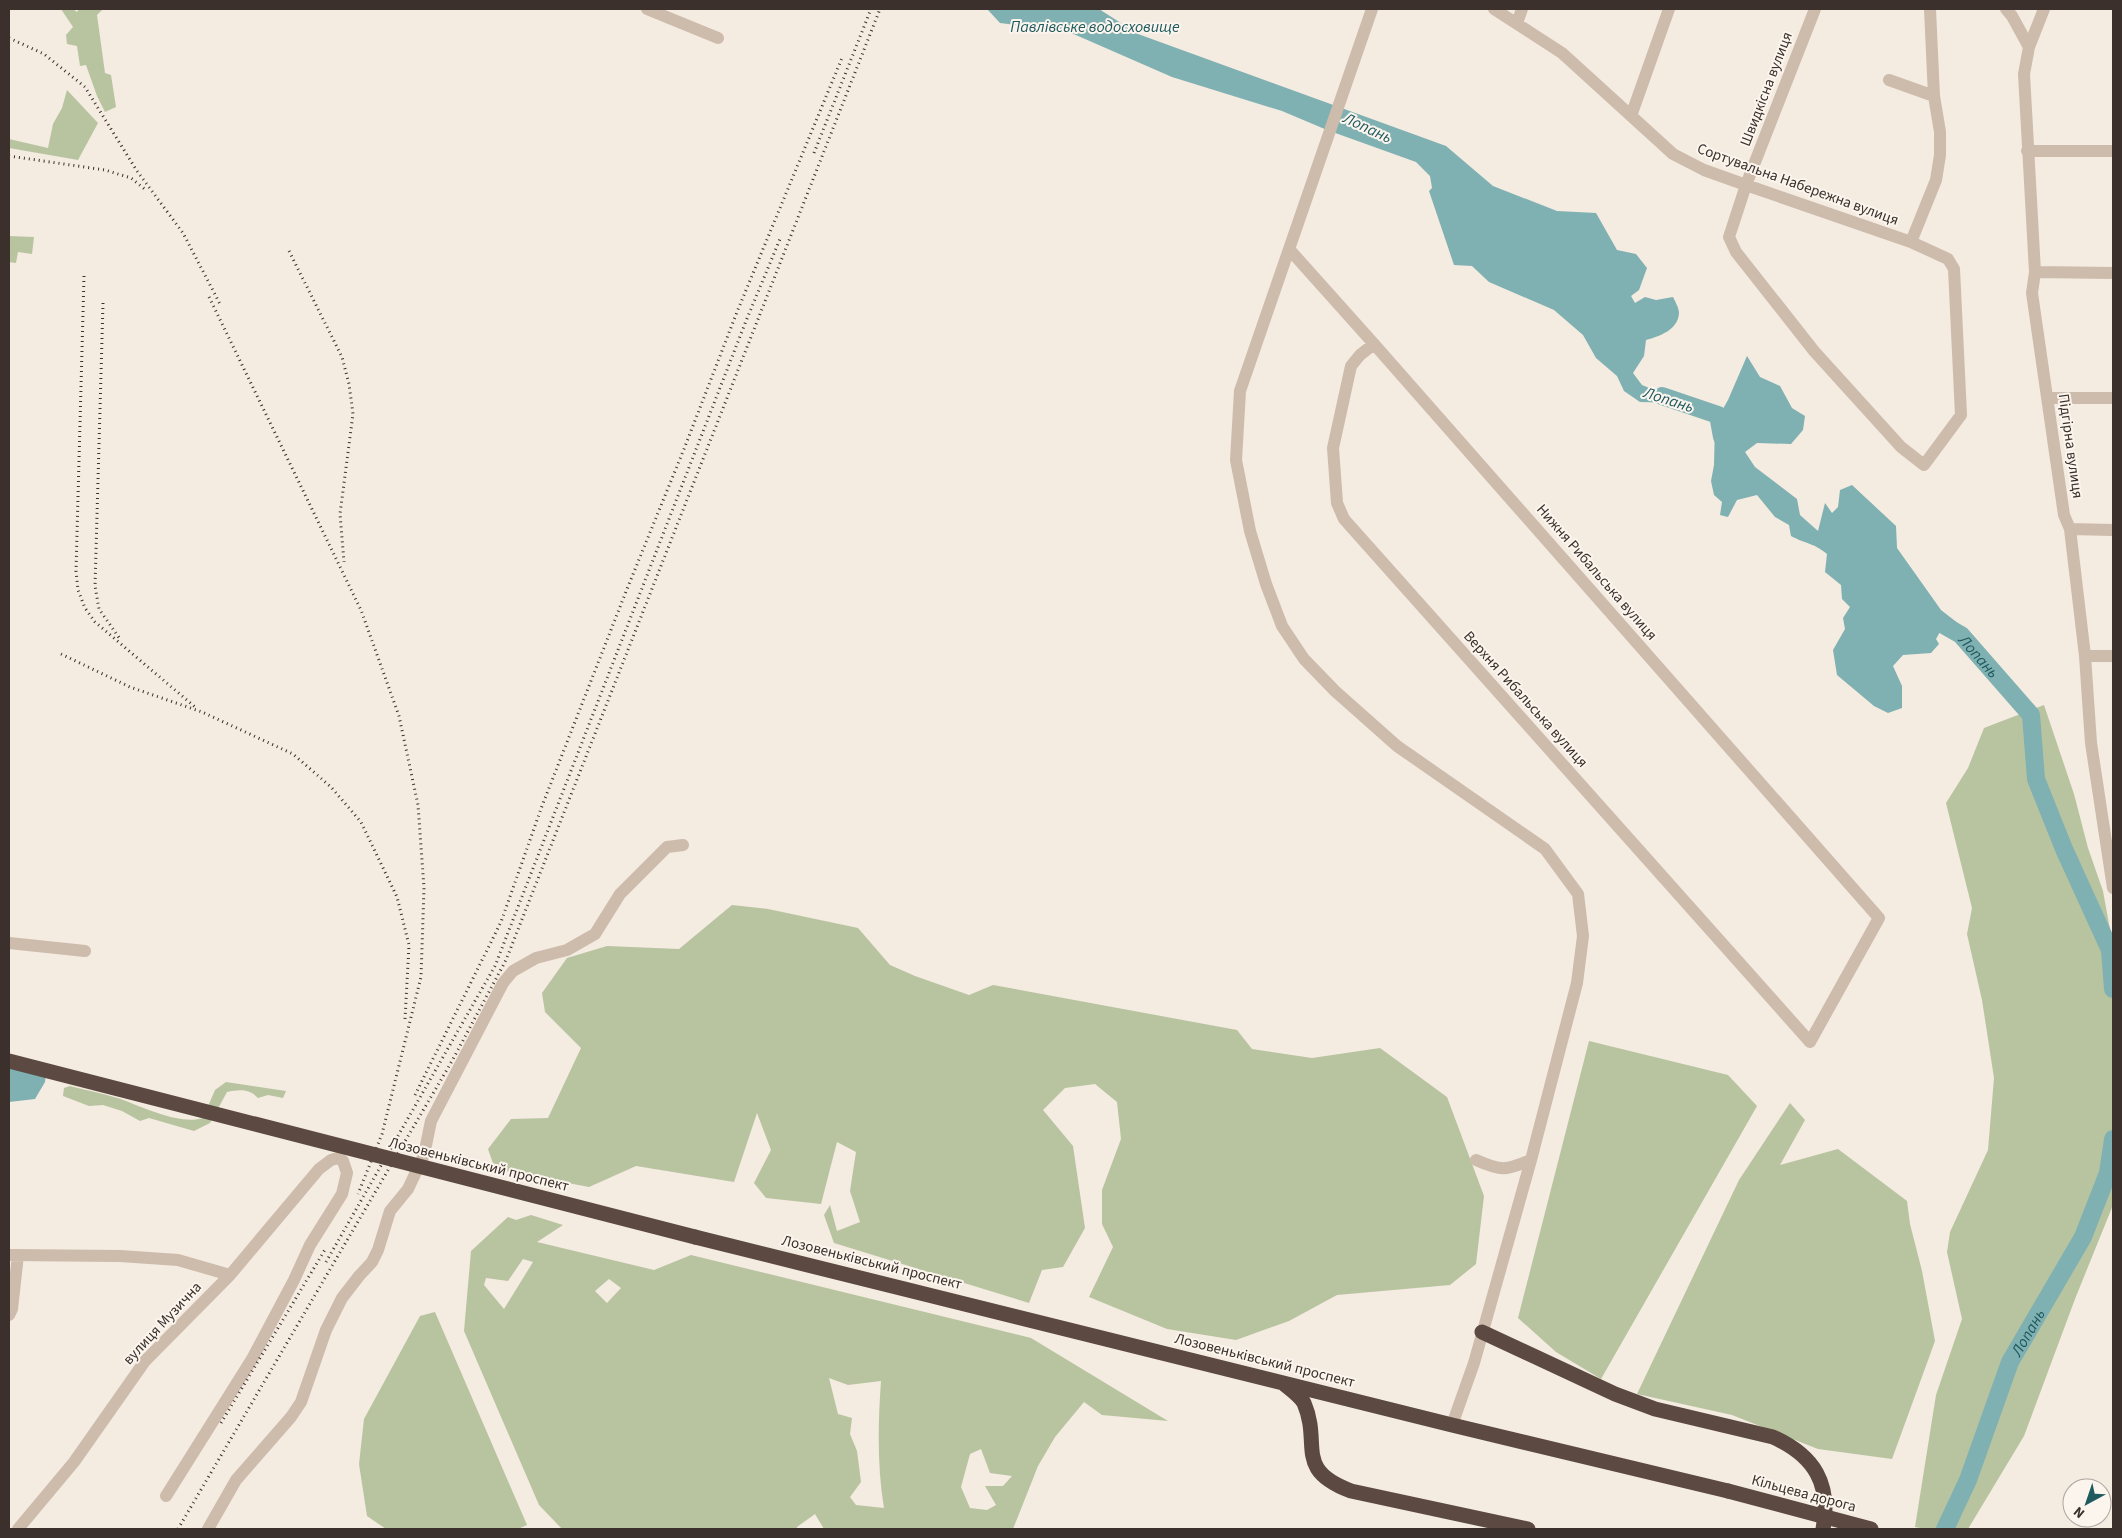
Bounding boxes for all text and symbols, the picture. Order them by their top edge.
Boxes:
water label: Павлівське водосховище [1010,16,1180,38]
street label: Швидкісна вулиця [1735,29,1798,150]
water label: Лопань [1339,107,1395,149]
street label: Сортувальна Набережна вулиця [1694,138,1902,231]
water label: Лопань [1640,381,1696,418]
street label: Підгірна вулиця [2053,392,2088,500]
street label: Нижня Рибальська вулиця [1531,500,1662,645]
street label: Верхня Рибальська вулиця [1459,627,1593,772]
water label: Лопань [1953,629,2004,683]
street label: Лозовеньківський проспект [387,1132,571,1197]
street label: Лозовеньківський проспект [780,1230,964,1295]
street label: вулиця Музична [118,1277,206,1370]
water label: Лопань [2005,1305,2051,1361]
street label: Лозовеньківський проспект [1173,1328,1357,1393]
street label: Кільцева дорога [1749,1469,1859,1518]
north arrow [2062,1478,2112,1528]
text: N [2069,1502,2089,1523]

